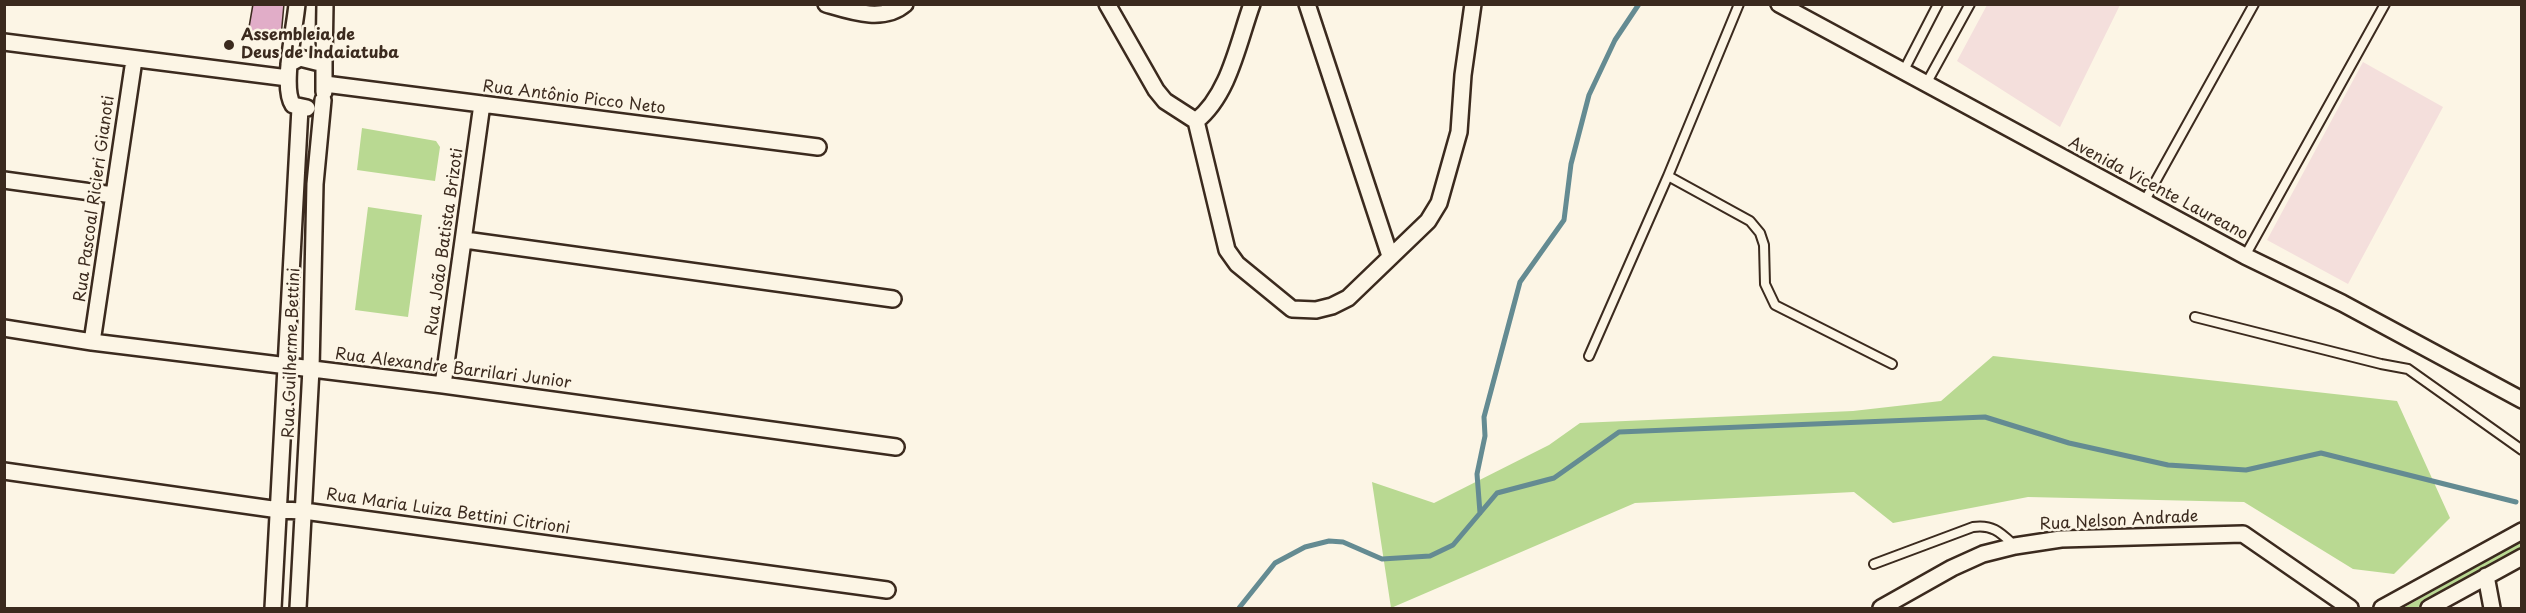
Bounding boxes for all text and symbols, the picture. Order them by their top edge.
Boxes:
place label: Assembleia de Deus de Indaiatuba [241,26,399,64]
marker: Assembleia de Deus de Indaiatuba [222,38,236,52]
street label: Rua Antônio Picco Neto [481,77,667,119]
street label: Rua Pascoal Ricieri Gianoti [71,94,119,304]
street label: Avenida Vicente Laureano [2065,133,2251,245]
street label: Rua João Batista Brizoti [422,147,468,337]
street label: Rua Guilherme Bettini [279,267,305,439]
street label: Rua Alexandre Barrilari Junior [334,345,572,393]
street label: Rua Maria Luiza Bettini Citrioni [325,485,571,539]
street label: Rua Nelson Andrade [2039,507,2199,535]

